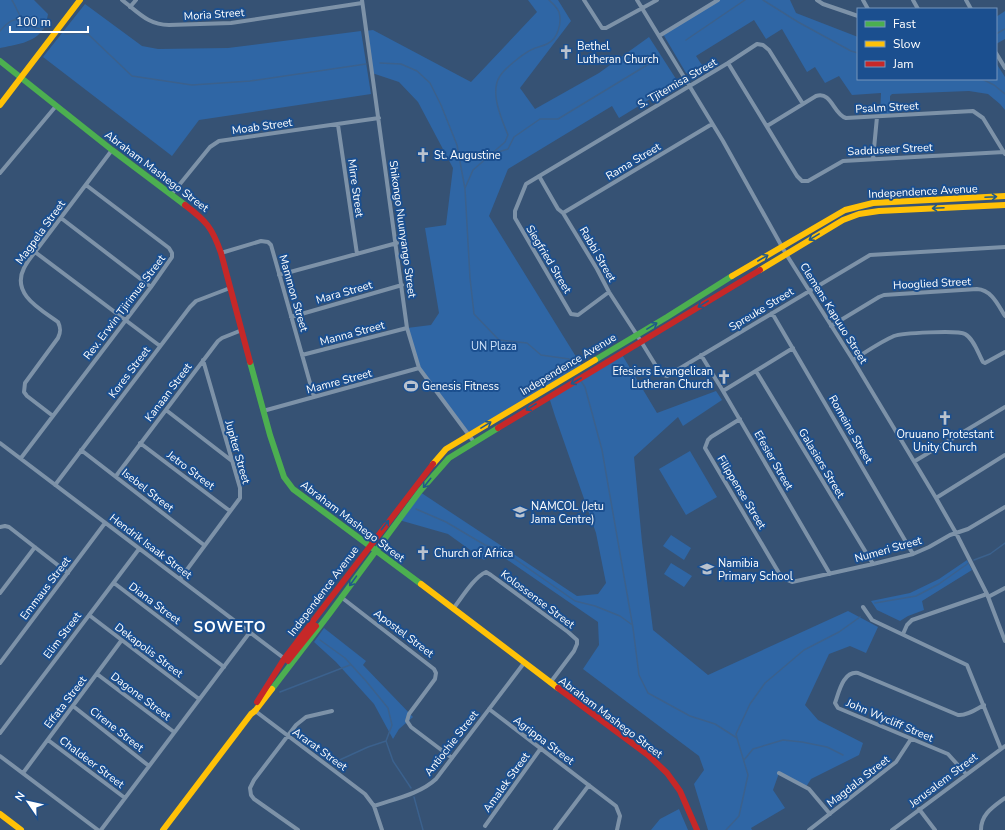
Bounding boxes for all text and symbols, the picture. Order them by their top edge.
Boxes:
street label: Moria Street [183,5,245,24]
scale bar [10,8,88,34]
legend [857,8,997,80]
text: 100 m [16,14,51,30]
text: Fast [893,16,916,32]
text: Slow [893,36,921,52]
place label: Bethel Lutheran Church [577,39,659,67]
church icon: Bethel Lutheran Church [558,44,574,60]
street label: S. Tjitemisa Street [635,55,720,112]
text: Jam [892,56,914,72]
street label: Psalm Street [855,98,919,117]
street label: Moab Street [231,115,293,138]
street label: Abraham Mashego Street [102,127,212,216]
street label: Rama Street [603,139,663,184]
street label: Sadduseer Street [847,140,933,159]
church icon: St. Augustine [415,147,431,163]
place label: St. Augustine [434,148,501,163]
street label: Mirre Street [344,158,367,218]
street label: Shikongo Nuunyango Street [385,160,420,299]
street label: Independence Avenue [868,181,978,202]
one-way arrow [984,193,997,201]
street label: Magpela Street [12,197,69,267]
one-way arrow [932,204,945,212]
street label: Siegfried Street [522,222,575,296]
street label: Rabbi Street [576,224,619,285]
one-way arrow [808,234,820,242]
street label: Rev. Erwin Tjirimue Street [80,252,169,363]
street label: Mammon Street [275,253,312,333]
one-way arrow [757,253,769,261]
street label: Clemens Kapuuo Street [796,260,871,367]
street label: Hooglied Street [893,274,971,293]
street label: Mara Street [314,277,374,308]
street label: Spreuke Street [726,284,797,335]
one-way arrow [698,300,709,308]
street label: Manna Street [318,318,386,349]
one-way arrow [646,321,658,329]
street label: Independence Avenue [517,330,619,399]
park label: UN Plaza [471,339,517,354]
street label: Kores Street [105,343,154,401]
street label: Kanaan Street [141,360,195,425]
place label: Efesiers Evangelican Lutheran Church [612,364,713,392]
street label: Mamre Street [305,366,374,397]
church icon: Efesiers Evangelican Lutheran Church [716,369,732,385]
one-way arrow [570,377,582,385]
sports icon: Genesis Fitness [403,378,419,394]
place label: Genesis Fitness [422,379,499,394]
street label: Romeine Street [825,393,876,466]
one-way arrow [525,404,537,412]
church icon: Oruuano Protestant Unity Church [937,410,953,426]
street label: Jupiter Street [221,418,254,486]
one-way arrow [480,421,492,429]
street label: Galasiers Street [795,426,848,501]
place label: Oruuano Protestant Unity Church [896,427,994,455]
street label: Efesier Street [751,428,797,493]
street label: Jetro Street [163,447,218,493]
street label: Filippense Street [714,453,770,532]
street label: Isebel Street [119,465,177,516]
street label: Abraham Mashego Street [298,477,408,566]
one-way arrow [423,477,431,488]
place label: NAMCOL (Jetu Jama Centre) [530,499,604,527]
school or university icon: NAMCOL (Jetu Jama Centre) [512,504,528,520]
street label: Hendrik Isaak Street [106,510,195,583]
one-way arrow [381,520,390,531]
street label: Numeri Street [853,533,923,566]
street label: Independence Avenue [284,543,362,640]
church icon: Church of Africa [415,545,431,561]
place label: Church of Africa [434,546,514,561]
street label: Emmaus Street [17,554,74,623]
place label: Namibia Primary School [718,556,794,584]
school or university icon: Namibia Primary School [699,561,715,577]
street label: Kolossense Street [498,567,578,632]
one-way arrow [349,576,357,587]
street label: Diana Street [126,579,184,628]
street label: Apostel Street [371,606,437,661]
street label: Elim Street [40,609,85,662]
district label: SOWETO [194,617,267,637]
street label: Dekapolis Street [112,620,186,681]
street label: Dagone Street [108,669,174,724]
street label: Effata Street [41,673,90,731]
street label: Abraham Mashego Street [556,673,666,762]
street label: John Wycliff Street [843,695,936,746]
street label: Cirene Street [87,704,147,755]
street label: Antiochie Street [421,707,482,779]
street label: Agrippa Street [510,713,577,768]
street label: Ararat Street [289,724,350,774]
street label: Chaldeer Street [56,733,127,792]
street label: Amalek Street [480,749,533,815]
street label: Jerusalem Street [905,750,981,812]
street label: Magdala Street [824,752,893,811]
north arrow [8,782,48,822]
text: N [12,789,29,804]

